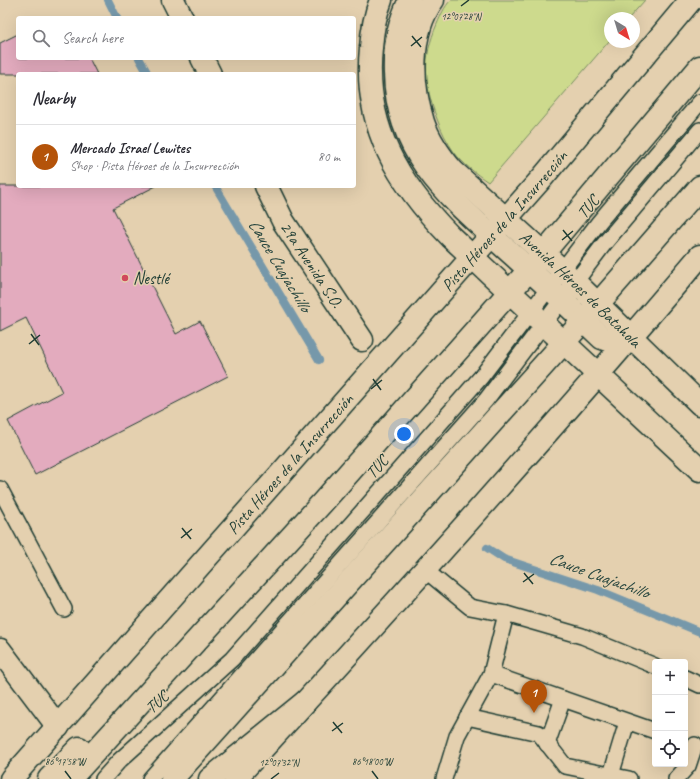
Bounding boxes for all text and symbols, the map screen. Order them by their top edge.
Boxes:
text: 12°07'28"N [441,10,483,23]
north arrow [604,12,640,48]
search box [16,16,356,60]
icon: search [30,27,52,49]
text: Search here [62,29,123,48]
text: Nearby [32,88,75,109]
text: Mercado Israel Lewites [70,139,190,158]
street label: Pista Héroes de la Insurrección [437,145,572,295]
text: 1 [42,149,48,165]
text: 80 m [318,149,340,165]
text: Shop · Pista Héroes de la Insurrección [70,158,239,174]
street label: TUC [572,189,606,223]
water label: Cauce Cuajachillo [244,215,318,318]
street label: 29a Avenida S.O. [276,217,348,312]
street label: Avenida Héroes de Batahola [515,226,647,353]
place label: Nestlé [133,268,171,289]
marker: Nestlé [120,273,130,283]
street label: Pista Héroes de la Insurrección [222,388,358,538]
your location [394,424,414,444]
street label: TUC [361,449,395,483]
water label: Cauce Cuajachillo [546,547,655,604]
map controls [652,659,688,767]
button: + [652,659,688,695]
pin: 1 [521,680,547,713]
street label: TUC [141,684,175,718]
button: − [652,695,688,731]
button: locate [652,731,688,767]
text: 86°17'58"W [45,755,87,768]
text: 86°18'00"W [352,755,394,768]
text: 12°07'32"N [259,756,301,769]

